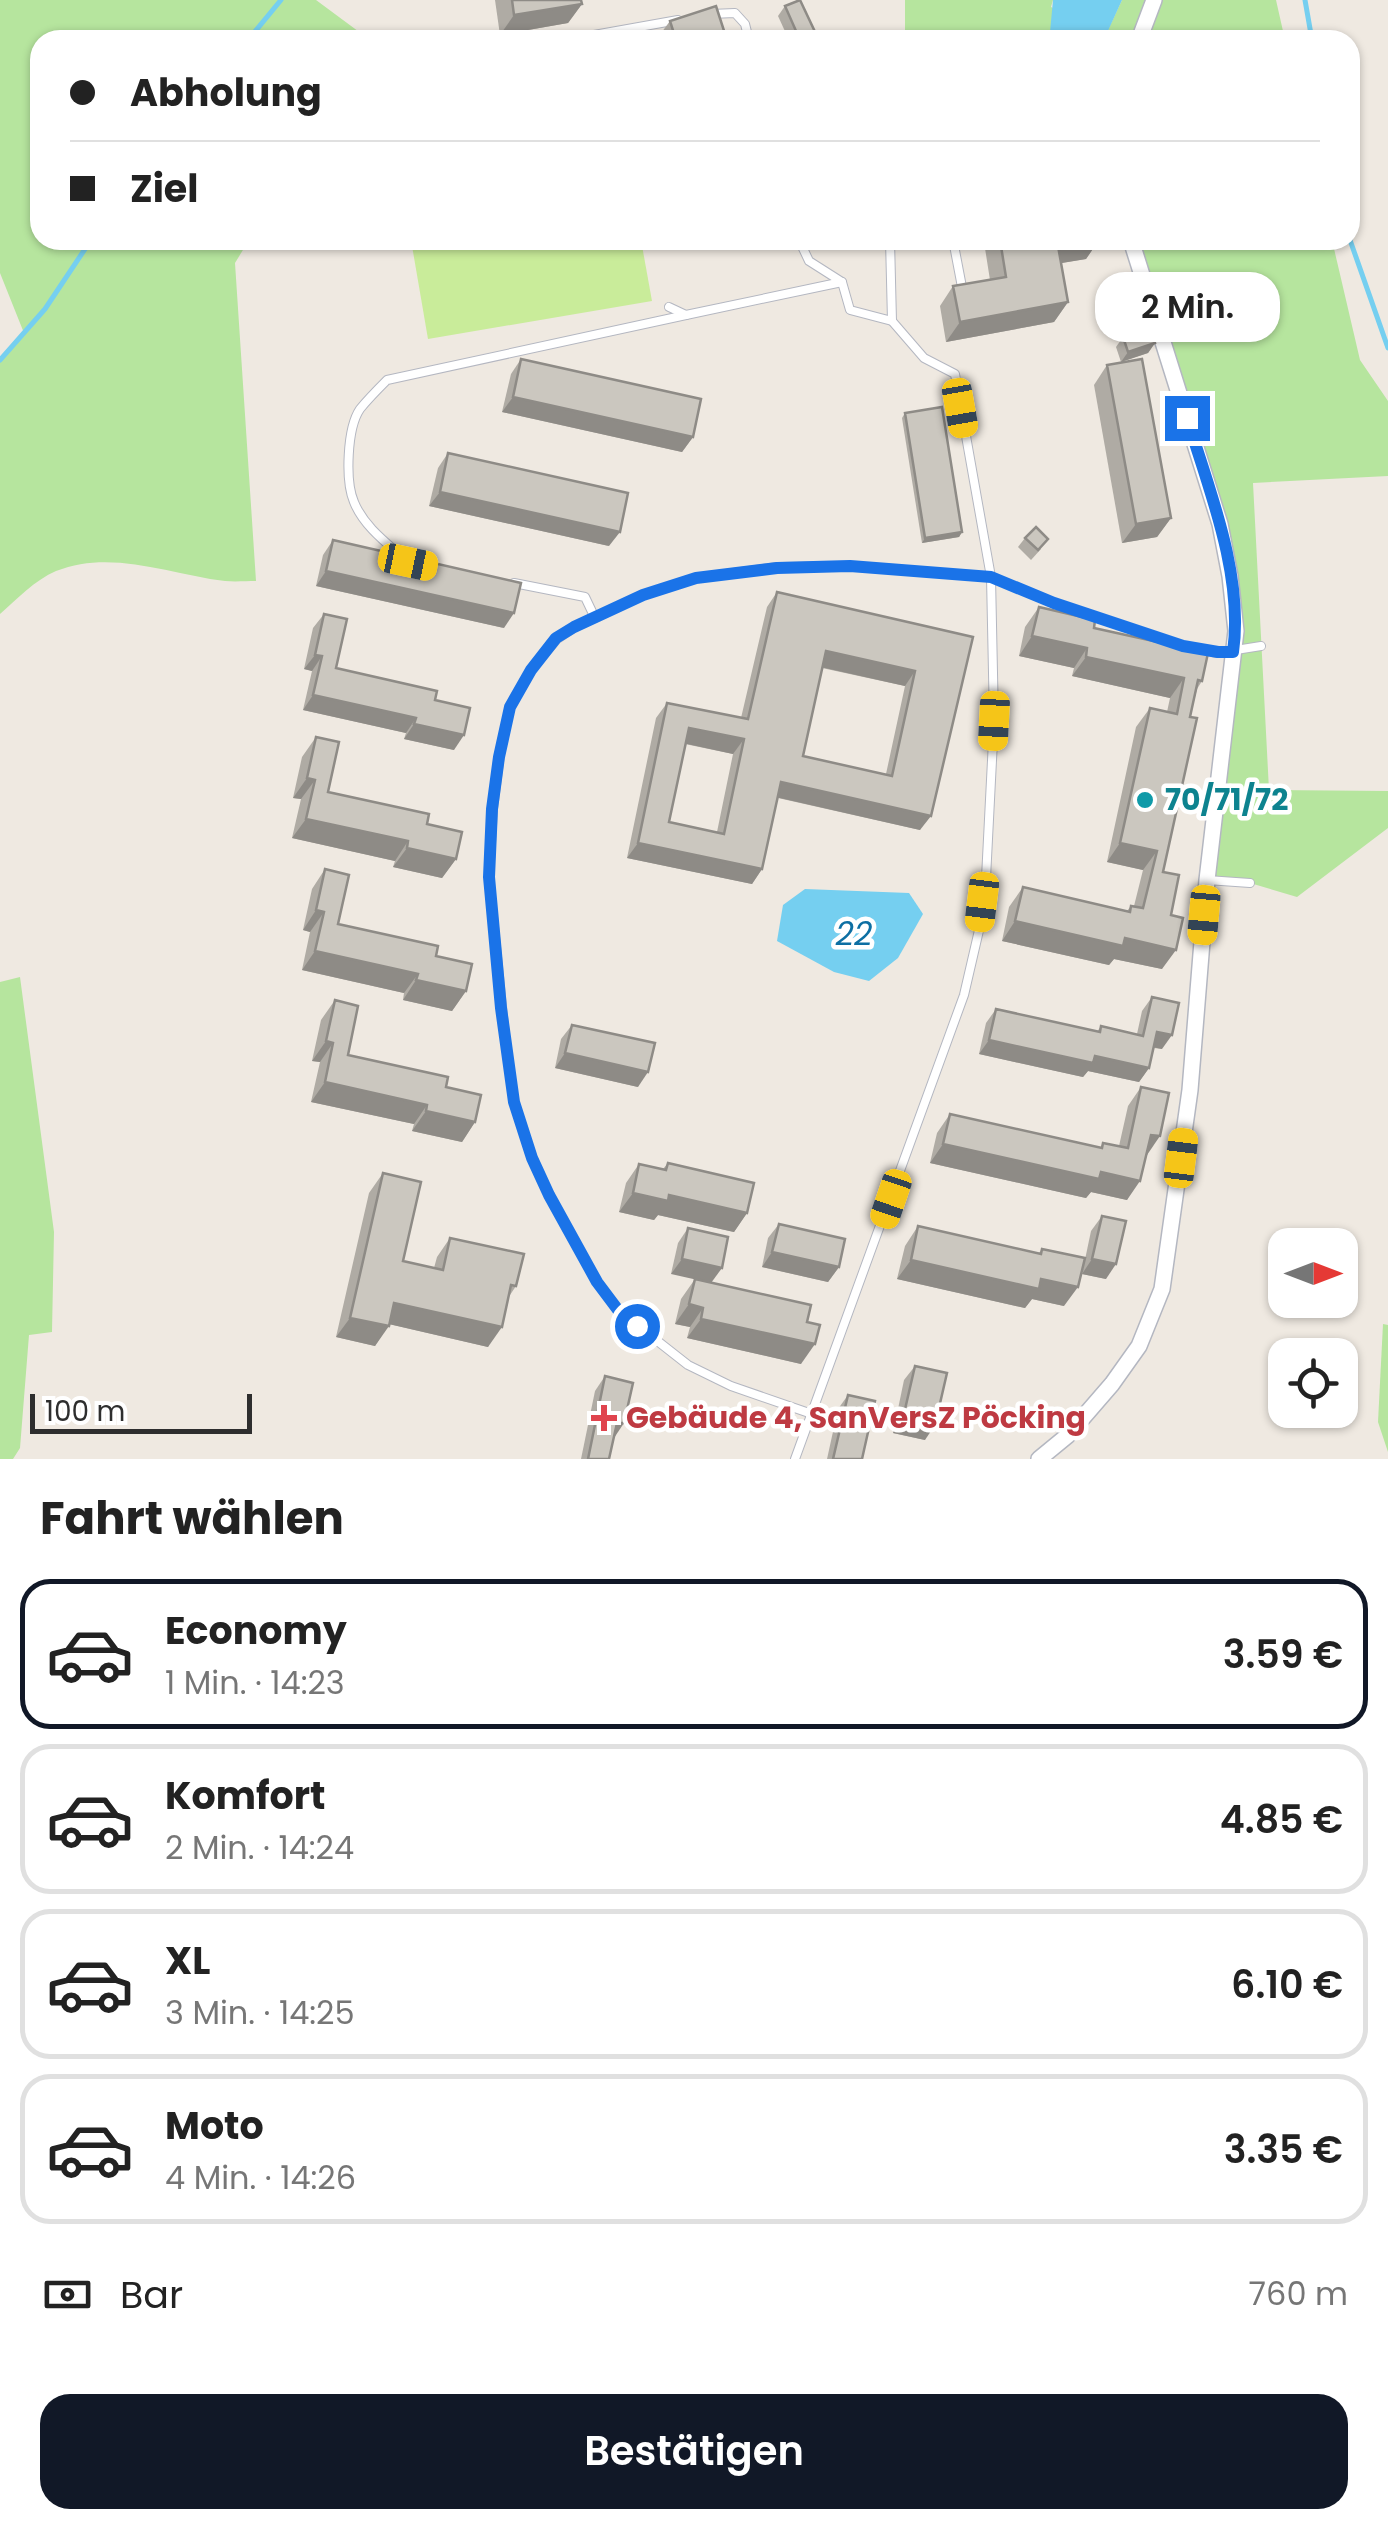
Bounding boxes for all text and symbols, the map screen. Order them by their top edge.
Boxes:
text: Abholung [130,66,322,119]
text: Ziel [130,162,198,215]
callout: 2 Min. [1094,273,1280,343]
text: 2 Min. [1141,284,1234,329]
car [940,376,980,440]
route end [1165,396,1210,441]
car [376,541,440,583]
car [977,690,1011,752]
place label: 70/71/72 [1165,778,1288,821]
marker: 70/71/72 [1134,789,1156,811]
car [963,870,1001,934]
car [1186,884,1222,946]
water label: 22 [836,911,872,956]
car [1162,1126,1200,1190]
car [867,1166,915,1232]
north arrow [1268,1228,1358,1318]
map controls [1268,1228,1358,1428]
route start [615,1304,660,1349]
button: locate [1268,1338,1358,1428]
scale bar [30,1389,252,1434]
text: 100 m [45,1392,125,1431]
place label: Gebäude 4, SanVersZ Pöcking [626,1396,1086,1439]
marker: Gebäude 4, SanVersZ Pöcking [591,1405,617,1431]
text: Fahrt wählen [40,1487,344,1550]
text: Economy [165,1604,347,1657]
icon: car [45,1609,135,1699]
text: 3.59 € [1223,1628,1343,1681]
text: 1 Min. · 14:23 [165,1660,345,1705]
text: Komfort [165,1769,326,1822]
icon: car [45,1774,135,1864]
text: 4.85 € [1220,1793,1343,1846]
text: 2 Min. · 14:24 [165,1825,354,1870]
text: XL [165,1934,210,1987]
icon: car [45,1939,135,2029]
text: 6.10 € [1231,1958,1343,2011]
text: 3 Min. · 14:25 [165,1990,355,2035]
text: Moto [165,2099,264,2152]
icon: car [45,2104,135,2194]
text: 3.35 € [1224,2123,1343,2176]
text: 4 Min. · 14:26 [165,2155,356,2200]
icon: cash [40,2267,95,2322]
text: Bar [120,2268,183,2321]
text: 760 m [1249,2271,1348,2316]
button: Bestätigen [40,2394,1348,2509]

